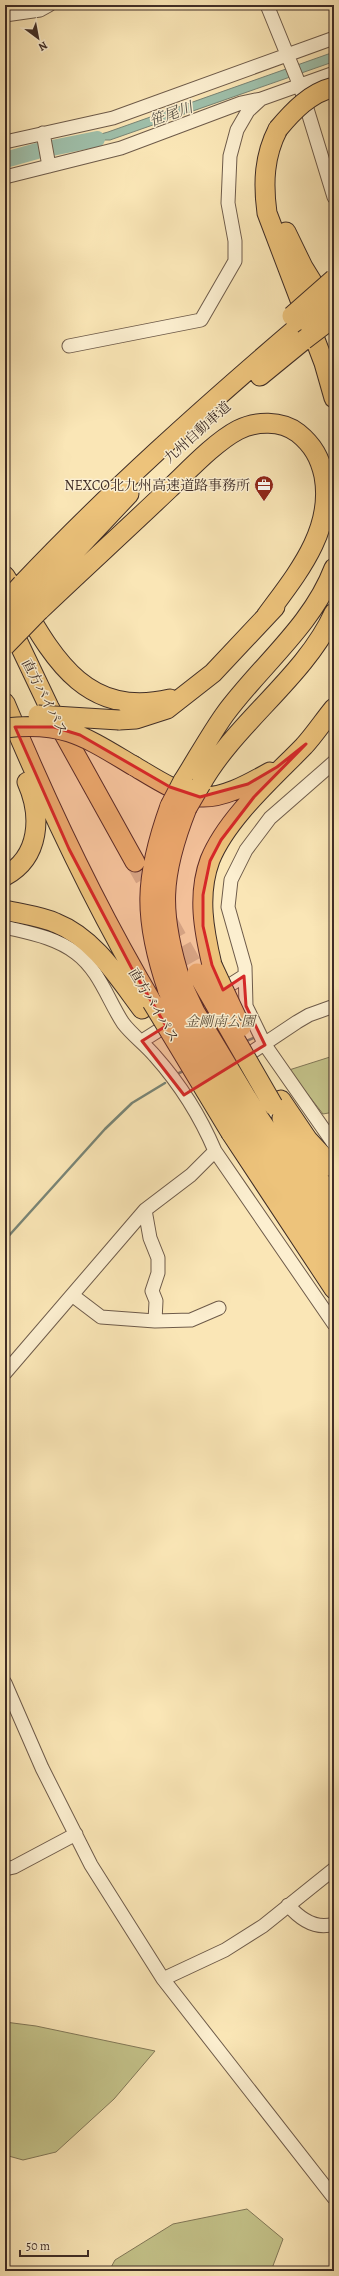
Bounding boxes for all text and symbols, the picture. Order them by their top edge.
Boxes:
north arrow [18,18,58,58]
text: N [36,38,50,55]
water label: 笹尾川 [146,96,197,131]
street label: 九州自動車道 [160,397,235,468]
office icon: NEXCO北九州高速道路事務所 [253,474,275,502]
place label: NEXCO北九州高速道路事務所 [64,476,250,495]
street label: 直方バイパス [17,656,72,739]
street label: 直方バイパス [124,964,183,1046]
park label: 金剛南公園 [185,1012,257,1031]
scale bar [20,2232,88,2258]
text: 50 m [26,2238,50,2254]

